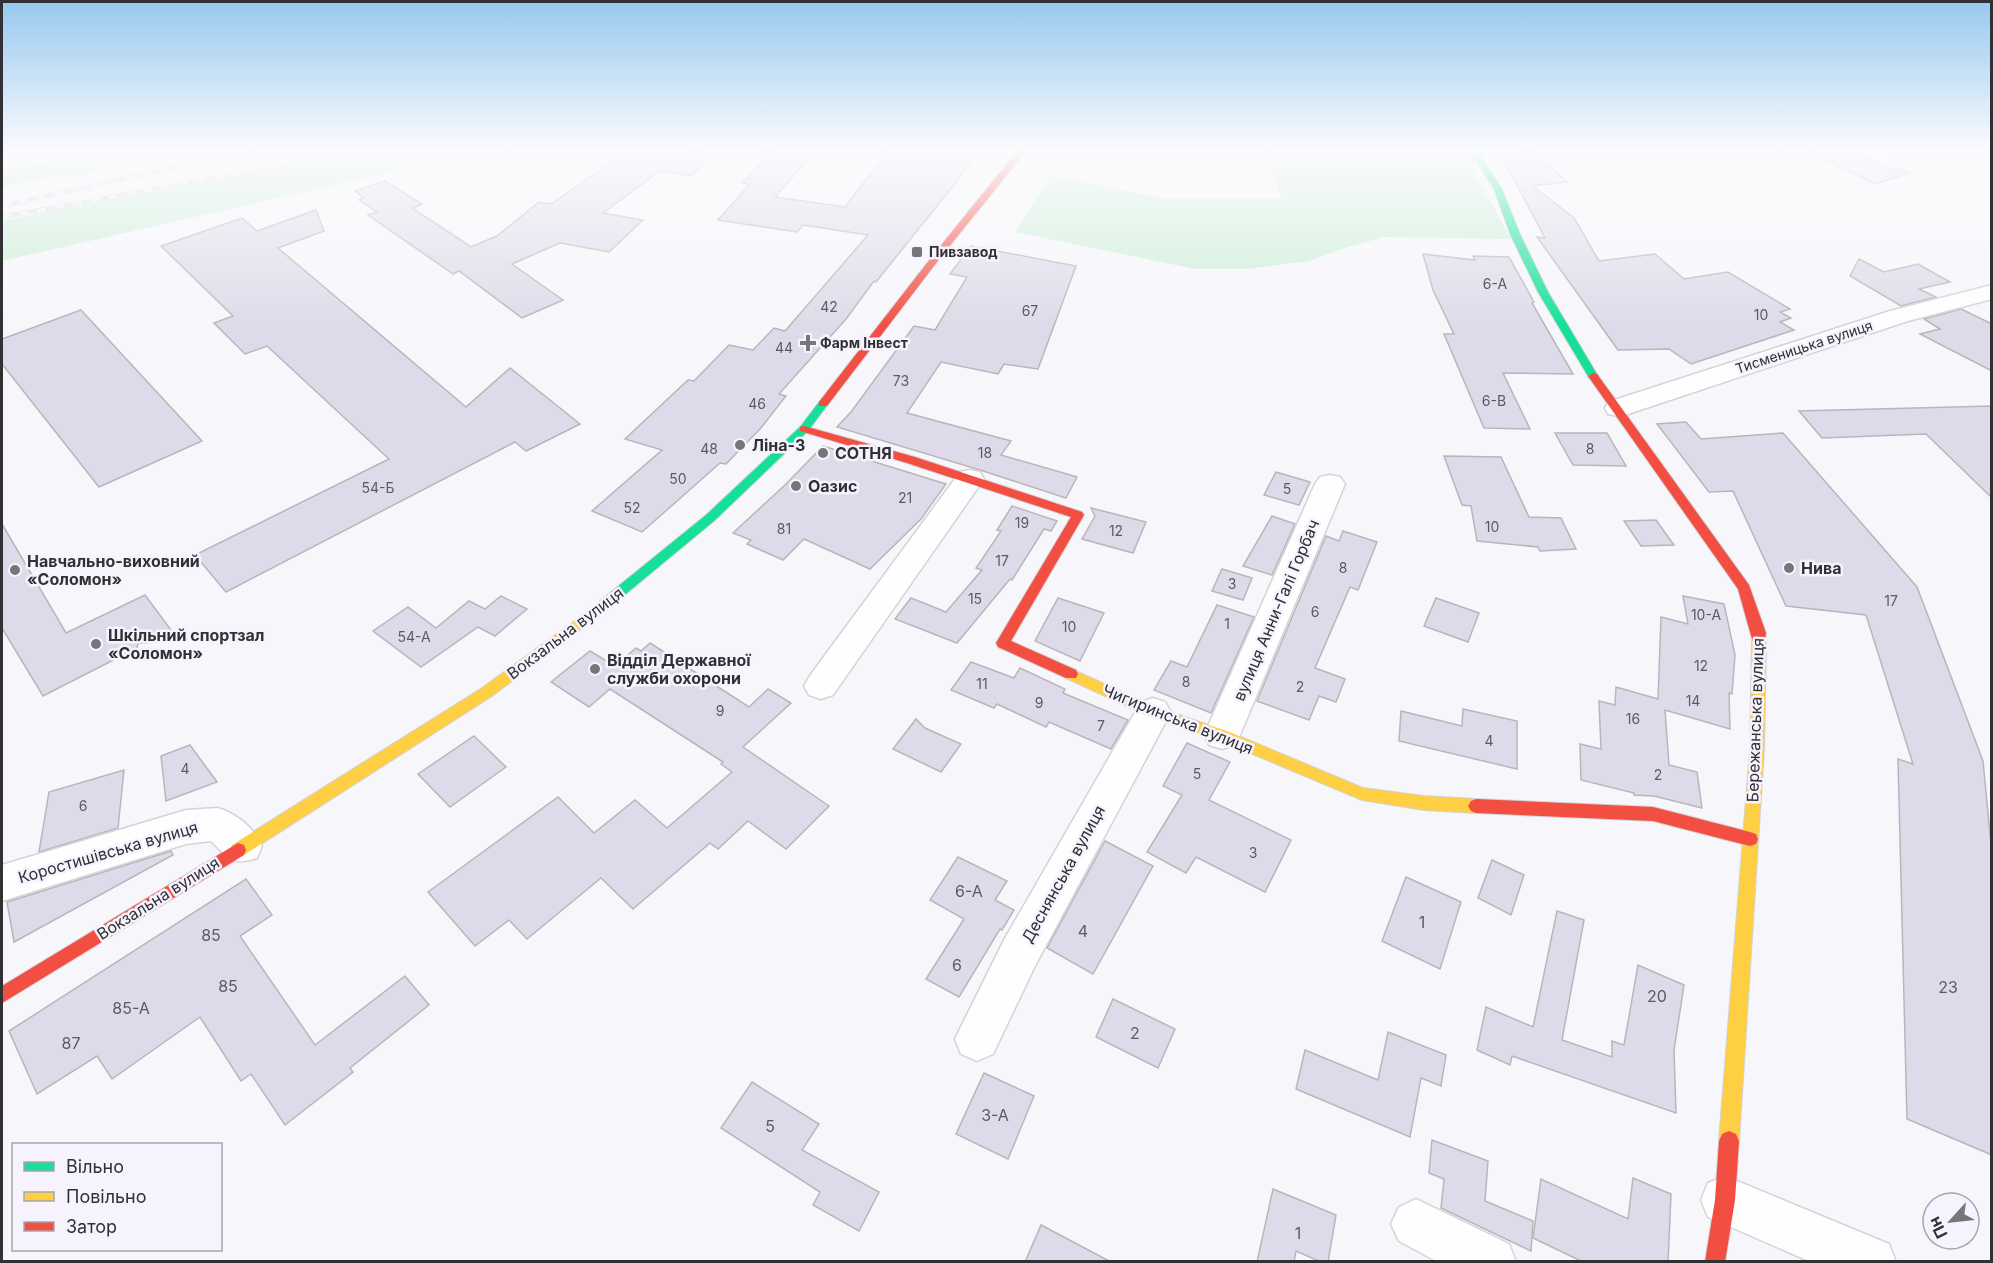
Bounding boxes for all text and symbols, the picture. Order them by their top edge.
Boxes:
place label: Пивзавод [929,243,998,260]
marker: Пивзавод [910,245,924,259]
house number: 6-А [1483,275,1507,292]
house number: 42 [820,298,838,315]
house number: 67 [1022,302,1038,319]
house number: 10 [1754,306,1768,323]
street label: Тисменицька вулиця [1733,316,1875,377]
place label: Фарм Інвест [820,334,908,351]
marker: Фарм Інвест [801,336,815,350]
house number: 44 [775,339,793,356]
house number: 73 [893,372,909,389]
house number: 6-В [1482,392,1506,409]
house number: 46 [748,395,766,412]
place label: Ліна-3 [752,435,805,455]
marker: Ліна-3 [733,438,747,452]
house number: 48 [700,440,718,457]
house number: 8 [1586,440,1594,457]
place label: СОТНЯ [835,443,892,463]
house number: 18 [978,444,992,461]
marker: СОТНЯ [816,446,830,460]
house number: 50 [669,470,687,487]
place label: Оазис [808,476,857,496]
house number: 54-Б [361,479,395,496]
marker: Оазис [789,479,803,493]
house number: 5 [1283,480,1291,497]
house number: 21 [898,489,912,506]
house number: 52 [623,499,641,516]
house number: 19 [1015,514,1029,531]
street label: вулиця Анни-Галі Горбач [1229,516,1323,704]
house number: 10 [1485,518,1499,535]
house number: 81 [777,520,791,537]
house number: 12 [1109,522,1123,539]
place label: Навчально-виховний «Соломон» [27,551,200,589]
house number: 17 [995,552,1009,569]
place label: Нива [1801,558,1841,578]
house number: 8 [1339,559,1347,576]
marker: Нива [1782,561,1796,575]
marker: Навчально-виховний «Соломон» [8,563,22,577]
house number: 3 [1228,575,1236,592]
street label: Вокзальна вулиця [503,583,627,683]
house number: 15 [968,590,982,607]
house number: 17 [1884,592,1898,609]
house number: 6 [1311,603,1319,620]
house number: 10-А [1691,606,1721,623]
house number: 1 [1224,615,1230,632]
house number: 10 [1062,618,1076,635]
place label: Шкільний спортзал «Соломон» [108,625,264,663]
house number: 54-А [397,628,431,645]
marker: Шкільний спортзал «Соломон» [89,637,103,651]
street label: Бережанська вулиця [1742,637,1768,803]
place label: Відділ Державної служби охорони [607,650,752,688]
house number: 12 [1694,657,1708,674]
marker: Відділ Державної служби охорони [588,662,602,676]
house number: 8 [1182,673,1190,690]
house number: 11 [976,675,988,692]
house number: 2 [1296,678,1304,695]
street label: Чигиринська вулиця [1100,680,1256,758]
house number: 14 [1686,692,1700,709]
house number: 9 [1035,694,1043,711]
house number: 9 [716,702,724,719]
house number: 16 [1626,710,1640,727]
house number: 7 [1097,717,1105,734]
house number: 4 [1484,732,1494,749]
house number: 4 [180,760,190,777]
house number: 5 [1193,765,1201,782]
house number: 2 [1654,766,1662,783]
house number: 6 [79,797,87,814]
street label: Деснянська вулиця [1017,802,1109,946]
street label: Коростишівська вулиця [16,817,200,887]
house number: 3 [1249,844,1257,861]
street label: Вокзальна вулиця [93,852,223,944]
house number: 6-А [955,881,983,901]
house number: 1 [1419,912,1425,932]
house number: 4 [1078,921,1088,941]
house number: 85 [201,925,221,945]
house number: 6 [952,955,962,975]
house number: 85 [218,976,238,996]
house number: 23 [1938,977,1958,997]
house number: 20 [1647,986,1667,1006]
house number: 85-А [112,998,150,1018]
house number: 2 [1130,1023,1140,1043]
house number: 87 [62,1033,80,1053]
house number: 3-А [981,1105,1009,1125]
house number: 5 [765,1116,775,1136]
legend [12,1143,222,1251]
text: Вільно [66,1156,124,1177]
text: Повільно [66,1186,147,1207]
north arrow [1921,1191,1981,1251]
text: Пн [1924,1214,1952,1242]
text: Затор [66,1216,117,1237]
house number: 1 [1295,1223,1301,1243]

